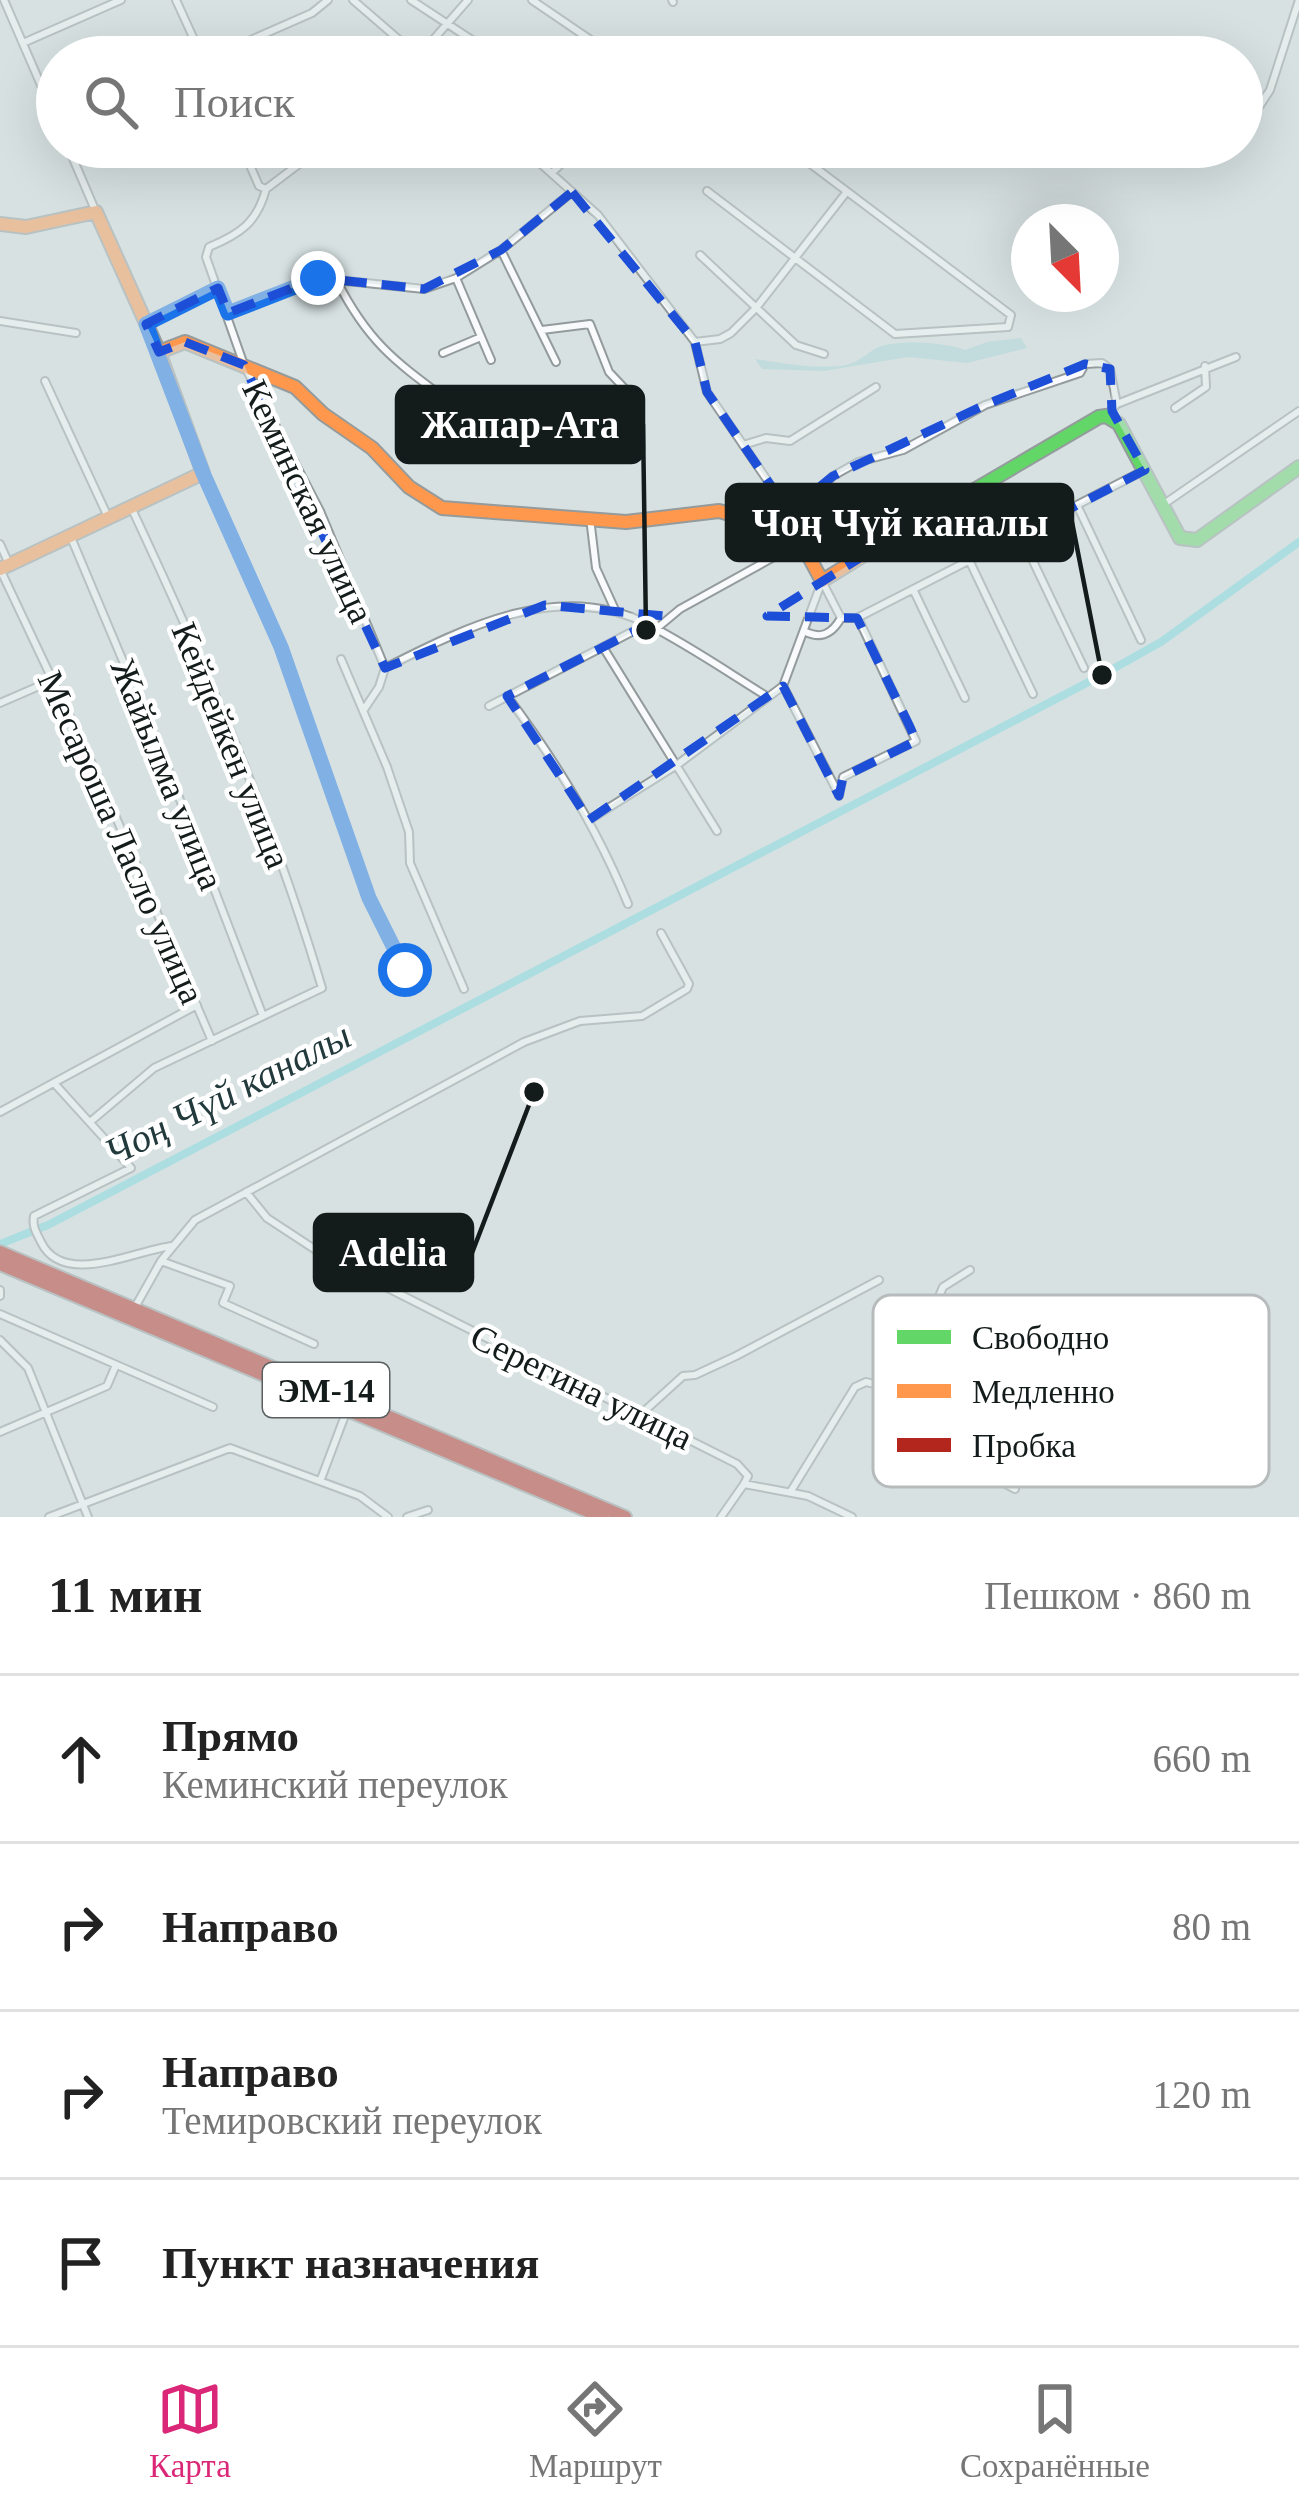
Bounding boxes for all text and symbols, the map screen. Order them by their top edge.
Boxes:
search box [36,36,1263,168]
icon: search [78,69,144,135]
text: Поиск [174,77,295,127]
north arrow [1011,204,1119,312]
route end [291,251,345,305]
street label: Кеминская улица [234,374,382,629]
callout: Жапар-Ата [397,387,643,462]
text: Жапар-Ата [421,403,619,447]
callout: Чоң Чүй каналы [727,485,1072,560]
text: Чоң Чүй каналы [752,501,1048,545]
street label: Кейдейкен улица [164,617,299,874]
street label: Жайылма улица [103,653,232,896]
street label: Месароша Ласло улица [30,665,213,1010]
route start [378,943,432,997]
water label: Чоң Чүй каналы [97,1013,358,1175]
callout: Adelia [315,1215,472,1290]
text: Adelia [339,1231,447,1274]
legend [873,1295,1269,1487]
street label: Серегина улица [464,1316,699,1458]
text: Свободно [972,1320,1109,1356]
road number: ЭМ-14 [263,1363,389,1417]
text: Медленно [972,1374,1115,1410]
text: Пробка [972,1428,1076,1464]
text: 11 мин [48,1567,202,1623]
text: Пешком · 860 m [984,1574,1251,1617]
text: Прямо [162,1711,299,1761]
icon: ahead [48,1726,114,1792]
text: 660 m [1152,1737,1251,1780]
text: Кеминский переулок [162,1763,508,1806]
icon: right [48,1894,114,1960]
text: Направо [162,1902,339,1952]
text: 80 m [1172,1905,1251,1948]
text: Направо [162,2047,339,2097]
icon: right [48,2062,114,2128]
text: 120 m [1152,2073,1251,2116]
text: Темировский переулок [162,2099,542,2142]
icon: arrive [48,2230,114,2296]
text: Пункт назначения [162,2238,539,2288]
tab: Карта [149,2376,231,2485]
tab: Маршрут [529,2376,662,2485]
tab: Сохранённые [960,2376,1150,2485]

